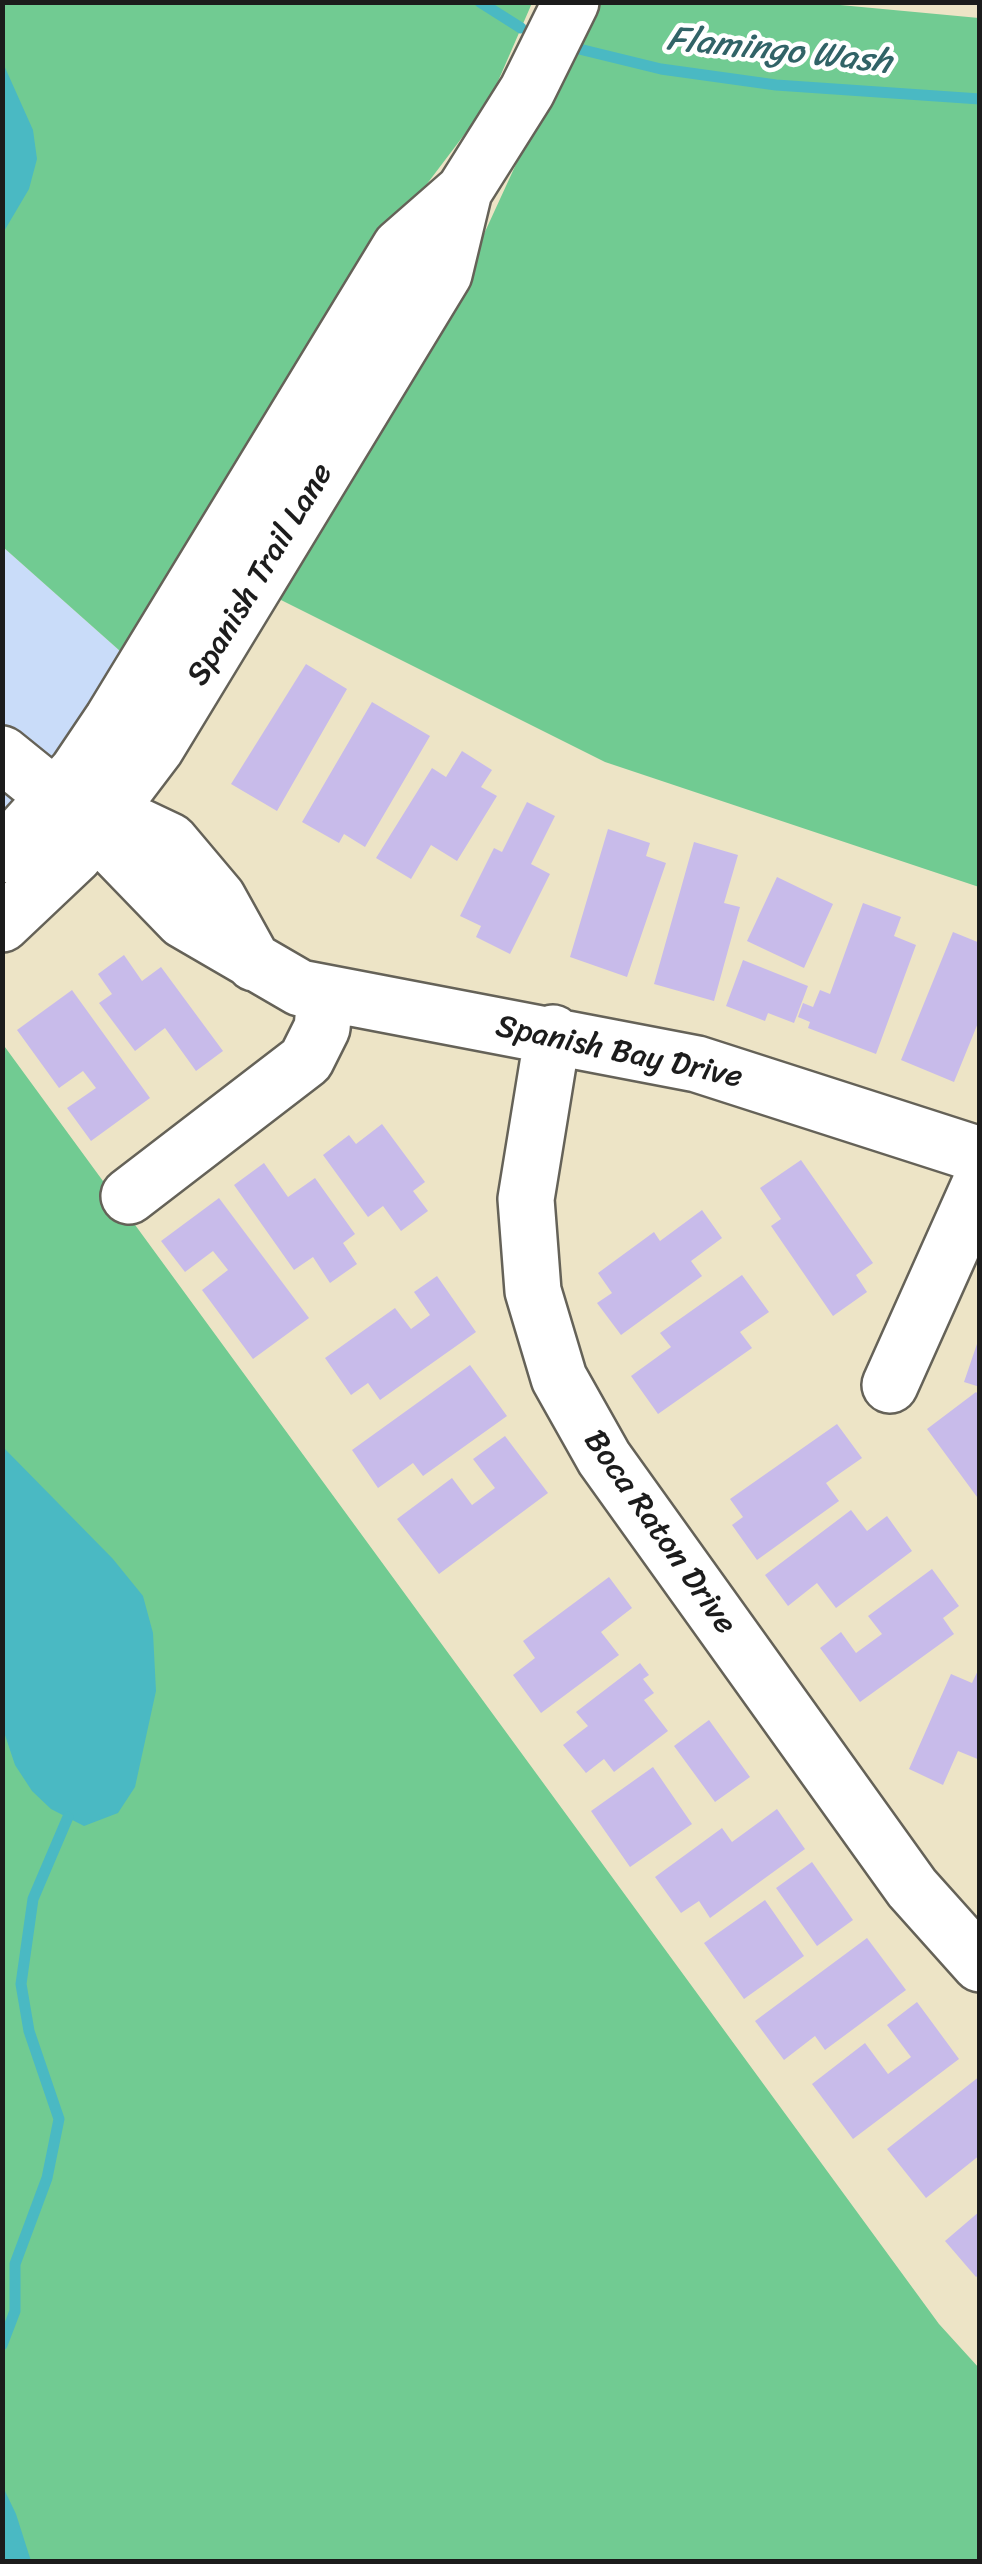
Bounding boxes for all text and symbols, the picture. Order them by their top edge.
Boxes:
water label: Flamingo Wash [665,19,893,85]
street label: Spanish Trail Lane [180,457,342,693]
street label: Spanish Bay Drive [492,1008,746,1098]
street label: Boca Raton Drive [574,1423,744,1643]

